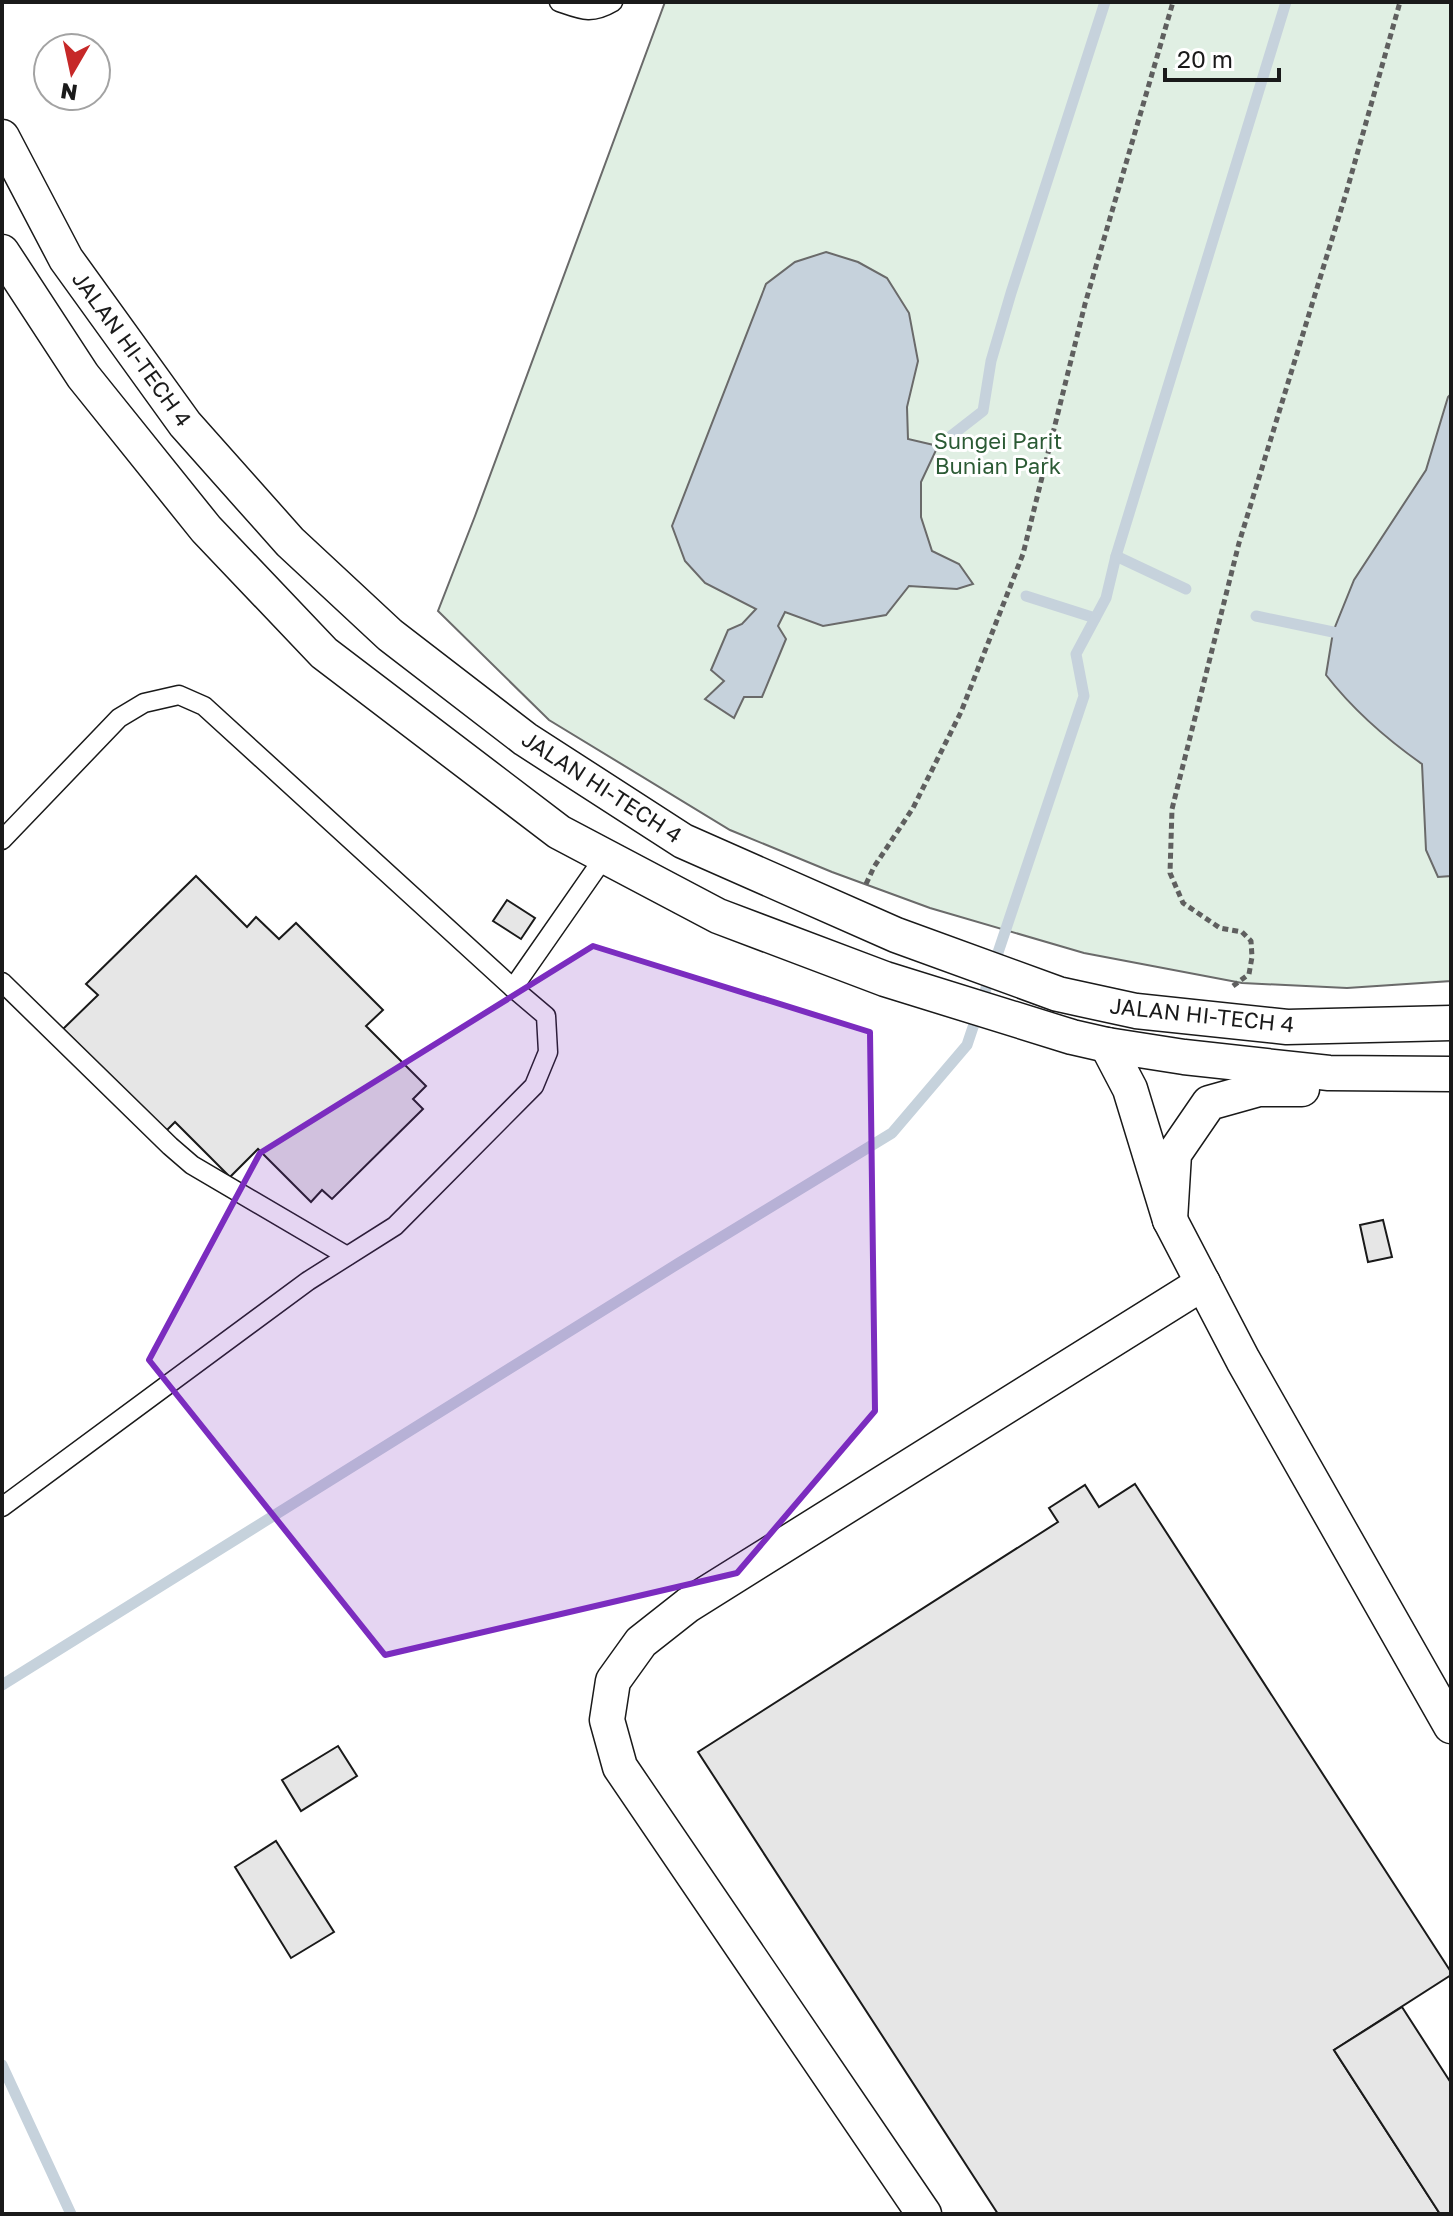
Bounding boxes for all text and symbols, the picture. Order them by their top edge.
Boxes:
north arrow [32,32,112,112]
scale bar [1165,32,1279,82]
text: 20 m [1177,44,1233,73]
text: N [58,78,79,107]
street label: JALAN HI-TECH 4 [67,266,198,432]
park label: Sungei Parit Bunian Park [934,427,1062,479]
street label: JALAN HI-TECH 4 [517,725,687,848]
street label: JALAN HI-TECH 4 [1108,991,1296,1038]

